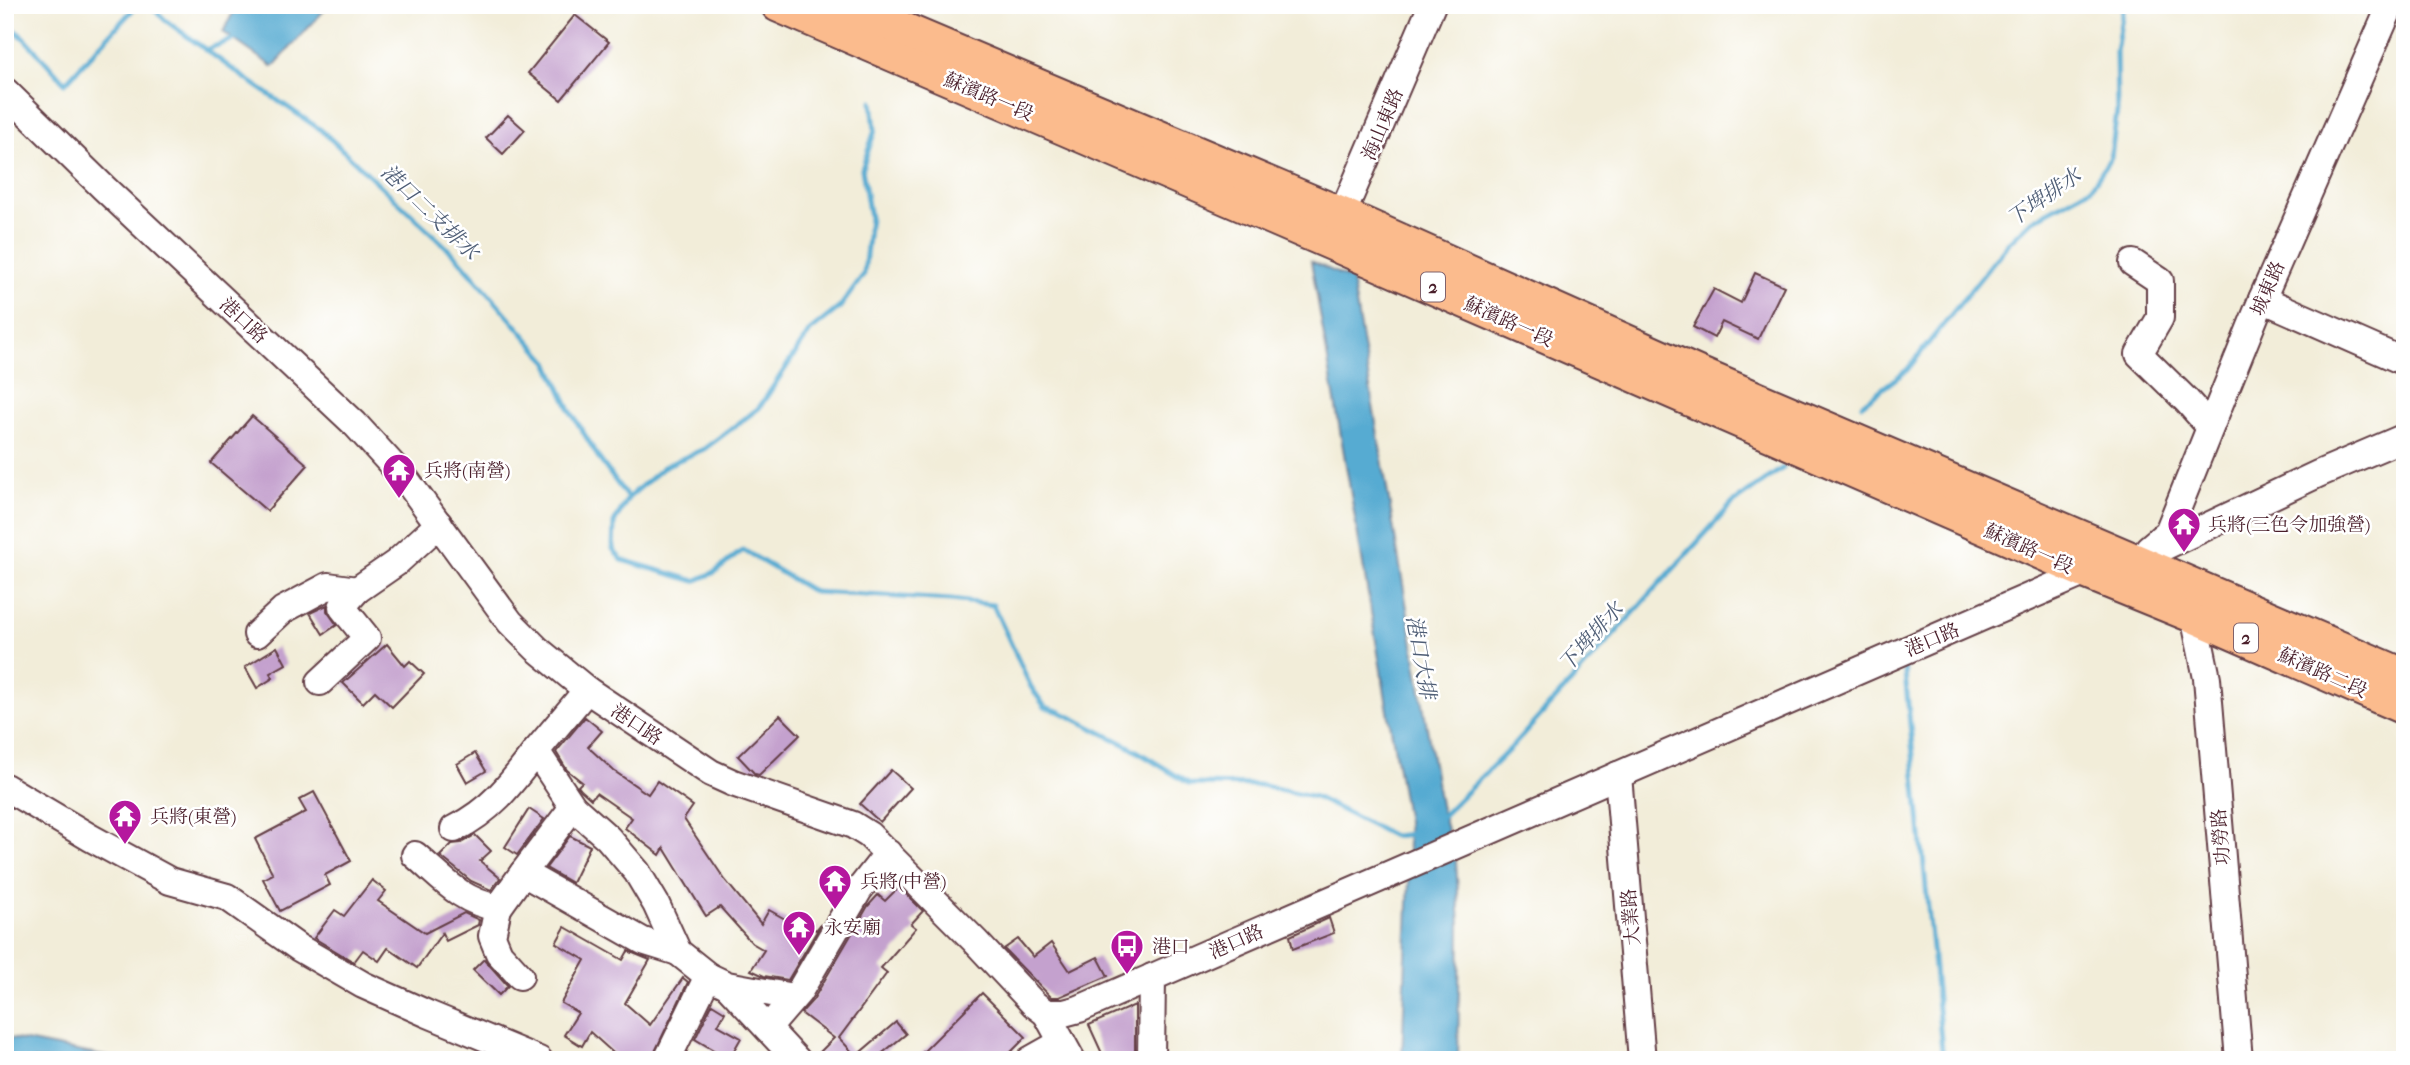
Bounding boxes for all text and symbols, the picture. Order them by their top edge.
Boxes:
street label: 蘇濱路一段 [941,68,1037,126]
street label: 海山東路 [1358,85,1408,164]
water label: 港口二支排水 [376,160,485,266]
water label: 下埤排水 [2003,162,2087,231]
street label: 城東路 [2247,258,2289,319]
road number: 2 [1421,272,1445,302]
street label: 港口路 [215,293,272,348]
street label: 蘇濱路一段 [1461,293,1556,351]
temple icon: 兵將(南營) [380,451,418,500]
place label: 兵將(南營) [424,460,511,482]
temple icon: 兵將(三色令加強營) [2165,505,2203,554]
place label: 兵將(三色令加強營) [2208,514,2371,536]
street label: 蘇濱路一段 [1981,520,2076,578]
water label: 下埤排水 [1554,596,1629,676]
water label: 港口大排 [1402,614,1441,703]
street label: 港口路 [1902,619,1963,661]
road number: 2 [2234,624,2258,652]
street label: 蘇濱路二段 [2275,644,2370,702]
street label: 港口路 [607,700,666,750]
temple icon: 兵將(東營) [106,797,144,846]
place label: 兵將(東營) [150,806,237,828]
street label: 功勞路 [2208,808,2234,866]
temple icon: 兵將(中營) [816,862,854,911]
place label: 兵將(中營) [860,871,947,893]
street label: 大業路 [1618,888,1644,946]
temple icon: 永安廟 [780,908,818,957]
place label: 永安廟 [824,917,881,939]
street label: 港口路 [1206,920,1267,964]
bus stop icon: 港口 [1108,927,1146,976]
place label: 港口 [1152,936,1190,958]

